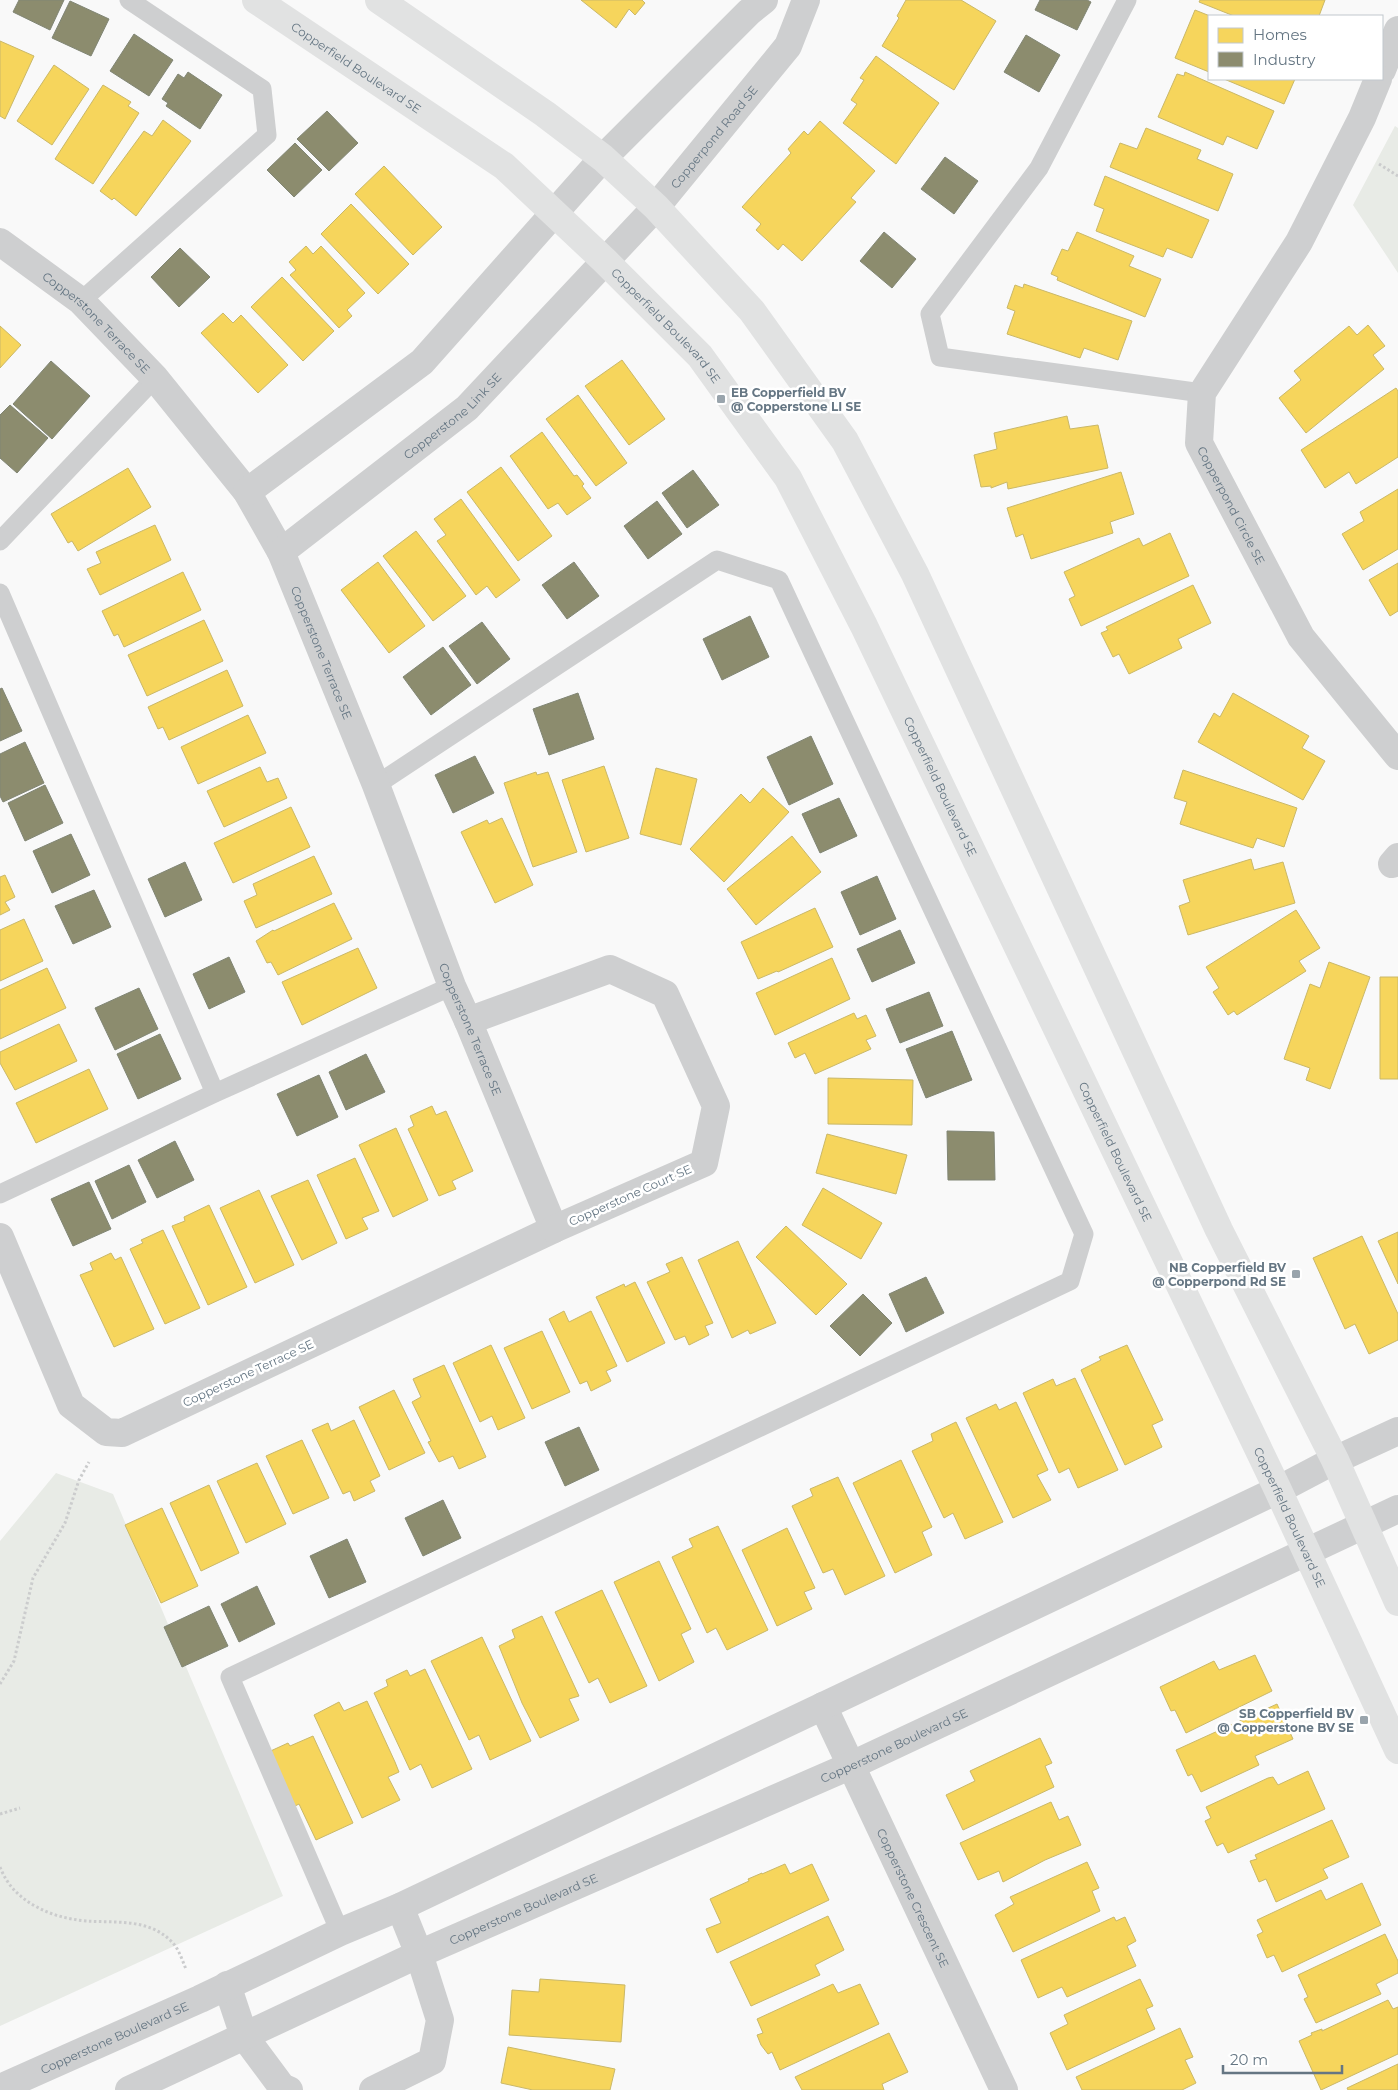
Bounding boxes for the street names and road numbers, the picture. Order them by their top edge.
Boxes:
street label: Copperfield Boulevard SE [289,18,424,116]
street label: Copperpond Road SE [667,82,760,191]
street label: Copperfield Boulevard SE [608,264,724,386]
street label: Copperstone Terrace SE [40,268,154,376]
street label: Copperstone Link SE [400,369,504,462]
street label: Copperpond Circle SE [1194,444,1269,567]
street label: Copperstone Terrace SE [288,584,356,721]
street label: Copperfield Boulevard SE [901,714,981,859]
street label: Copperstone Terrace SE [436,961,505,1098]
street label: Copperfield Boulevard SE [1076,1079,1156,1224]
street label: Copperstone Court SE [566,1161,694,1229]
street label: Copperstone Terrace SE [180,1336,316,1410]
street label: Copperfield Boulevard SE [1251,1444,1329,1590]
street label: Copperstone Boulevard SE [818,1705,970,1785]
street label: Copperstone Crescent SE [874,1826,953,1970]
street label: Copperstone Boulevard SE [447,1870,600,1947]
street label: Copperstone Boulevard SE [38,1998,191,2077]

